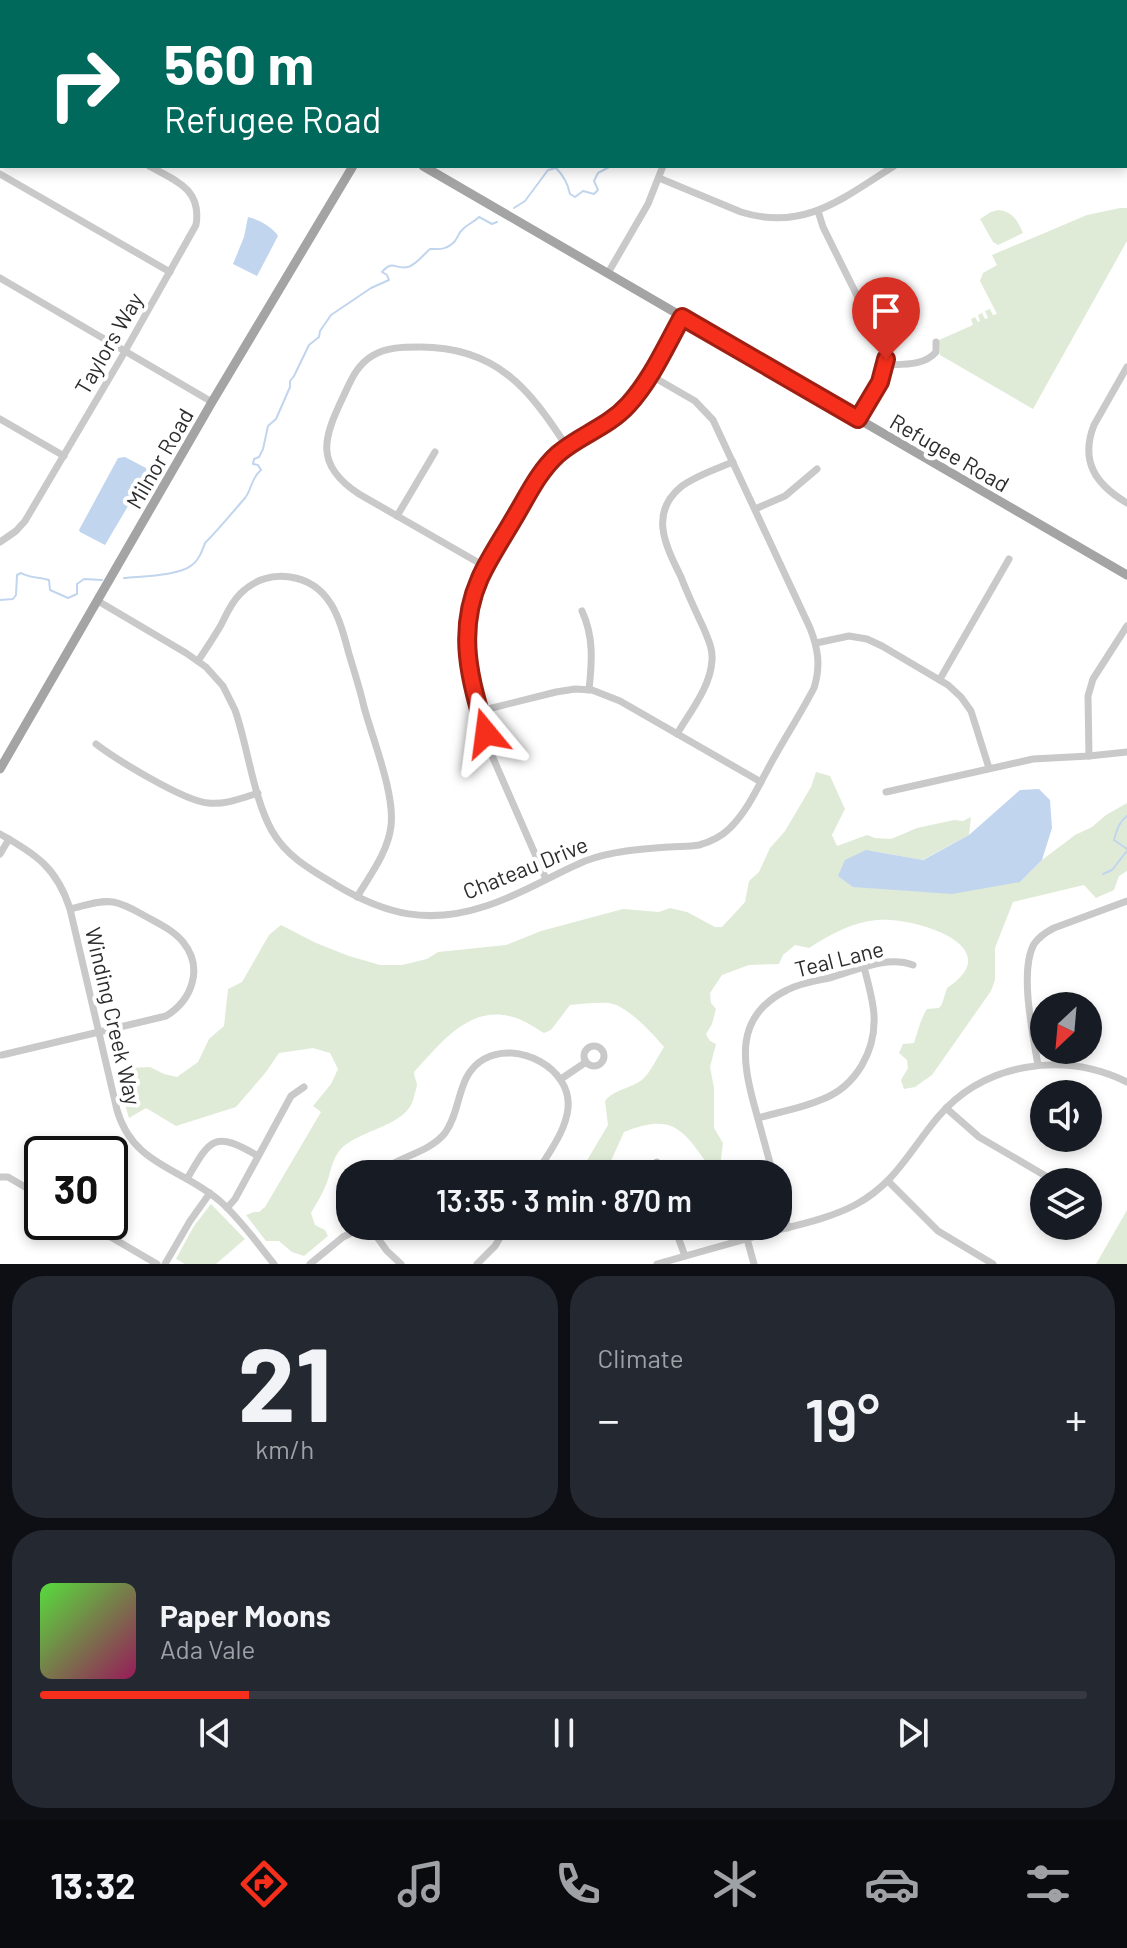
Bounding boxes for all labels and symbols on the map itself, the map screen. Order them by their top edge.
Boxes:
pin [852,277,920,359]
street label: Taylors Way [69,288,147,398]
street label: Milnor Road [120,403,198,513]
street label: Refugee Road [886,408,1014,496]
position arrow [444,691,528,775]
street label: Chateau Drive [459,830,591,904]
street label: Winding Creek Way [81,924,147,1108]
street label: Teal Lane [792,934,886,982]
north arrow [1030,992,1102,1064]
speed limit sign: 30 [24,1136,128,1240]

